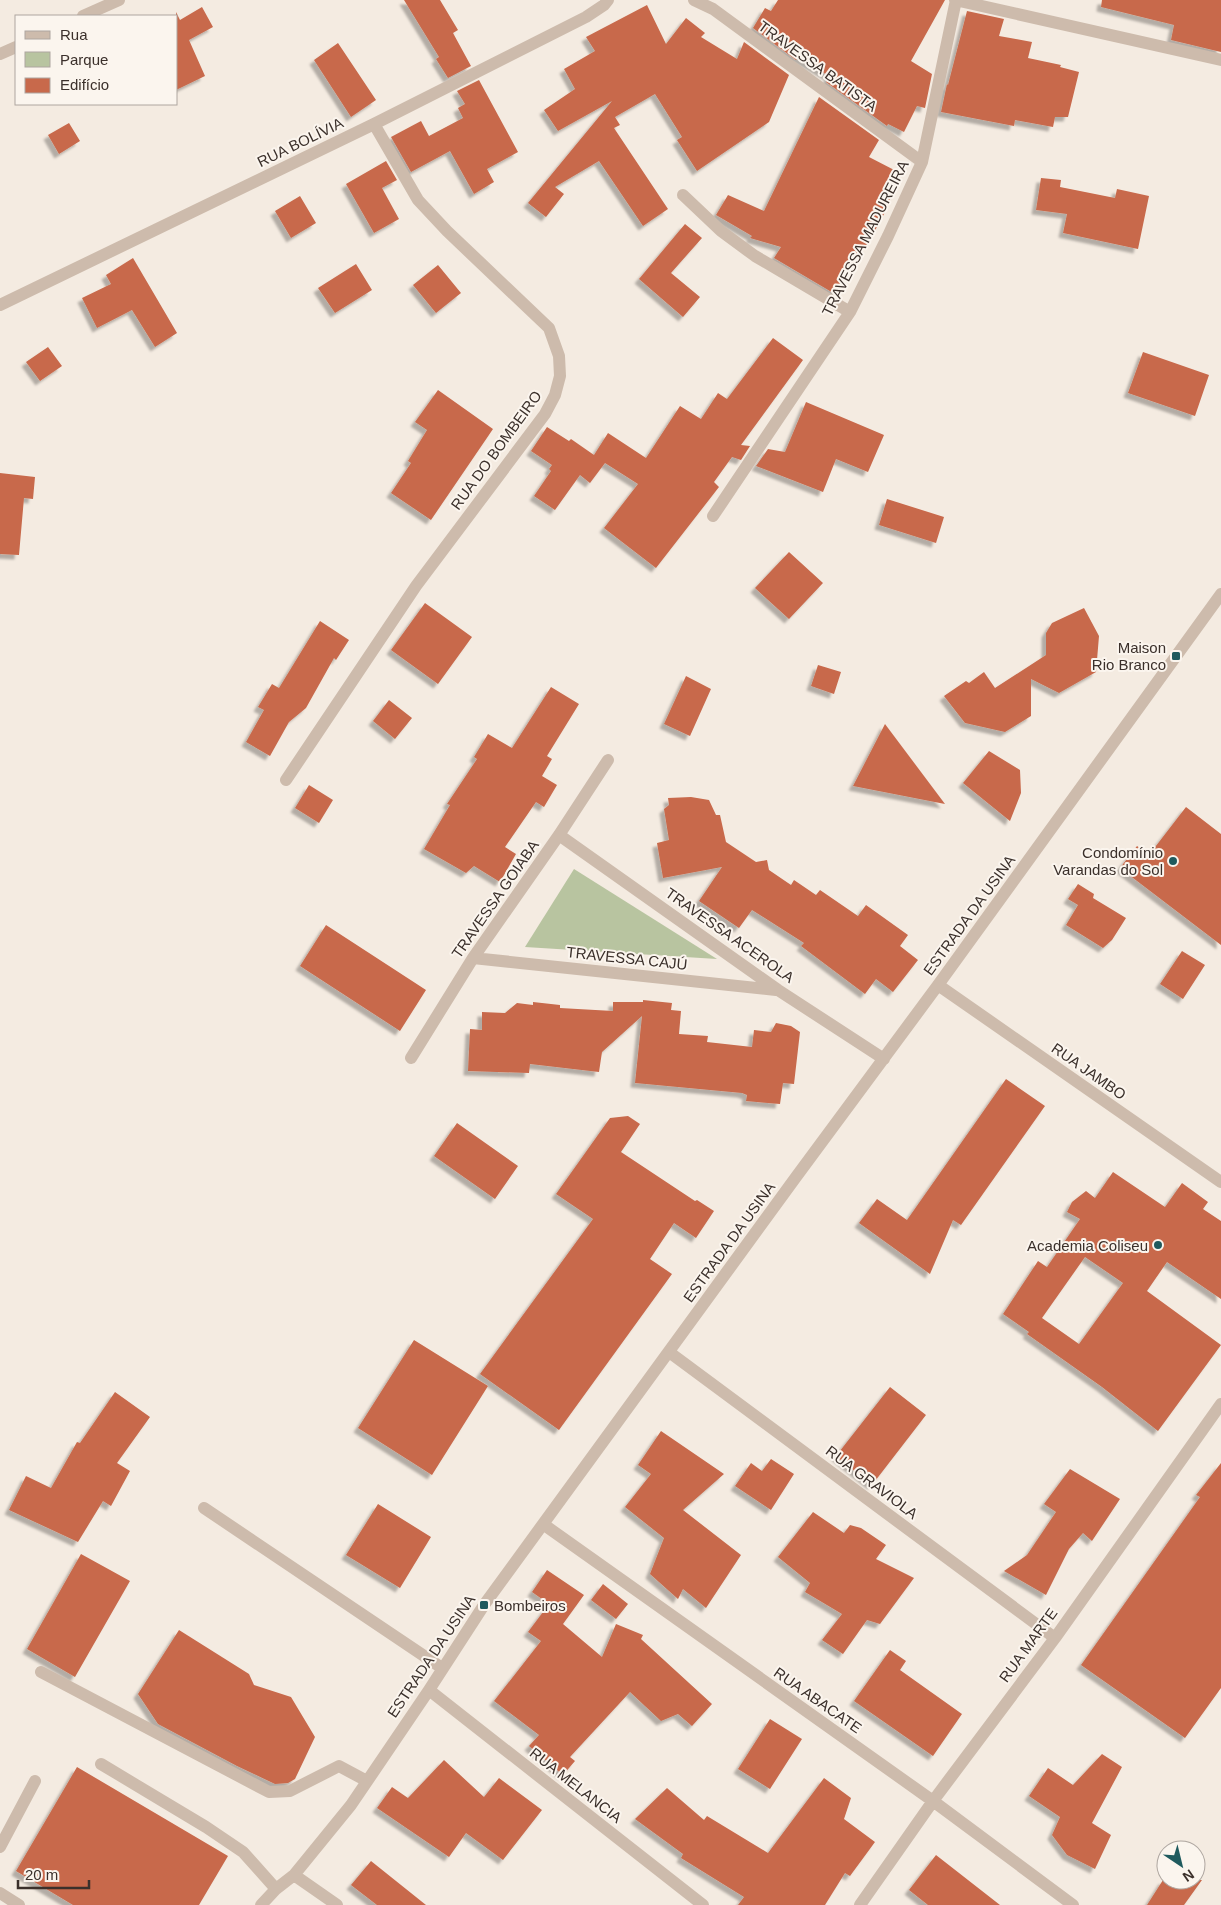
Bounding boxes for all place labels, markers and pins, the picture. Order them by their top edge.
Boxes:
place label: Maison Rio Branco [1092,639,1166,673]
marker: Maison Rio Branco [1170,650,1182,662]
place label: Condomínio Varandas do Sol [1053,844,1163,878]
marker: Condomínio Varandas do Sol [1167,855,1179,867]
place label: Academia Coliseu [1027,1237,1148,1254]
marker: Academia Coliseu [1152,1239,1164,1251]
place label: Bombeiros [494,1597,566,1614]
marker: Bombeiros [478,1599,490,1611]

